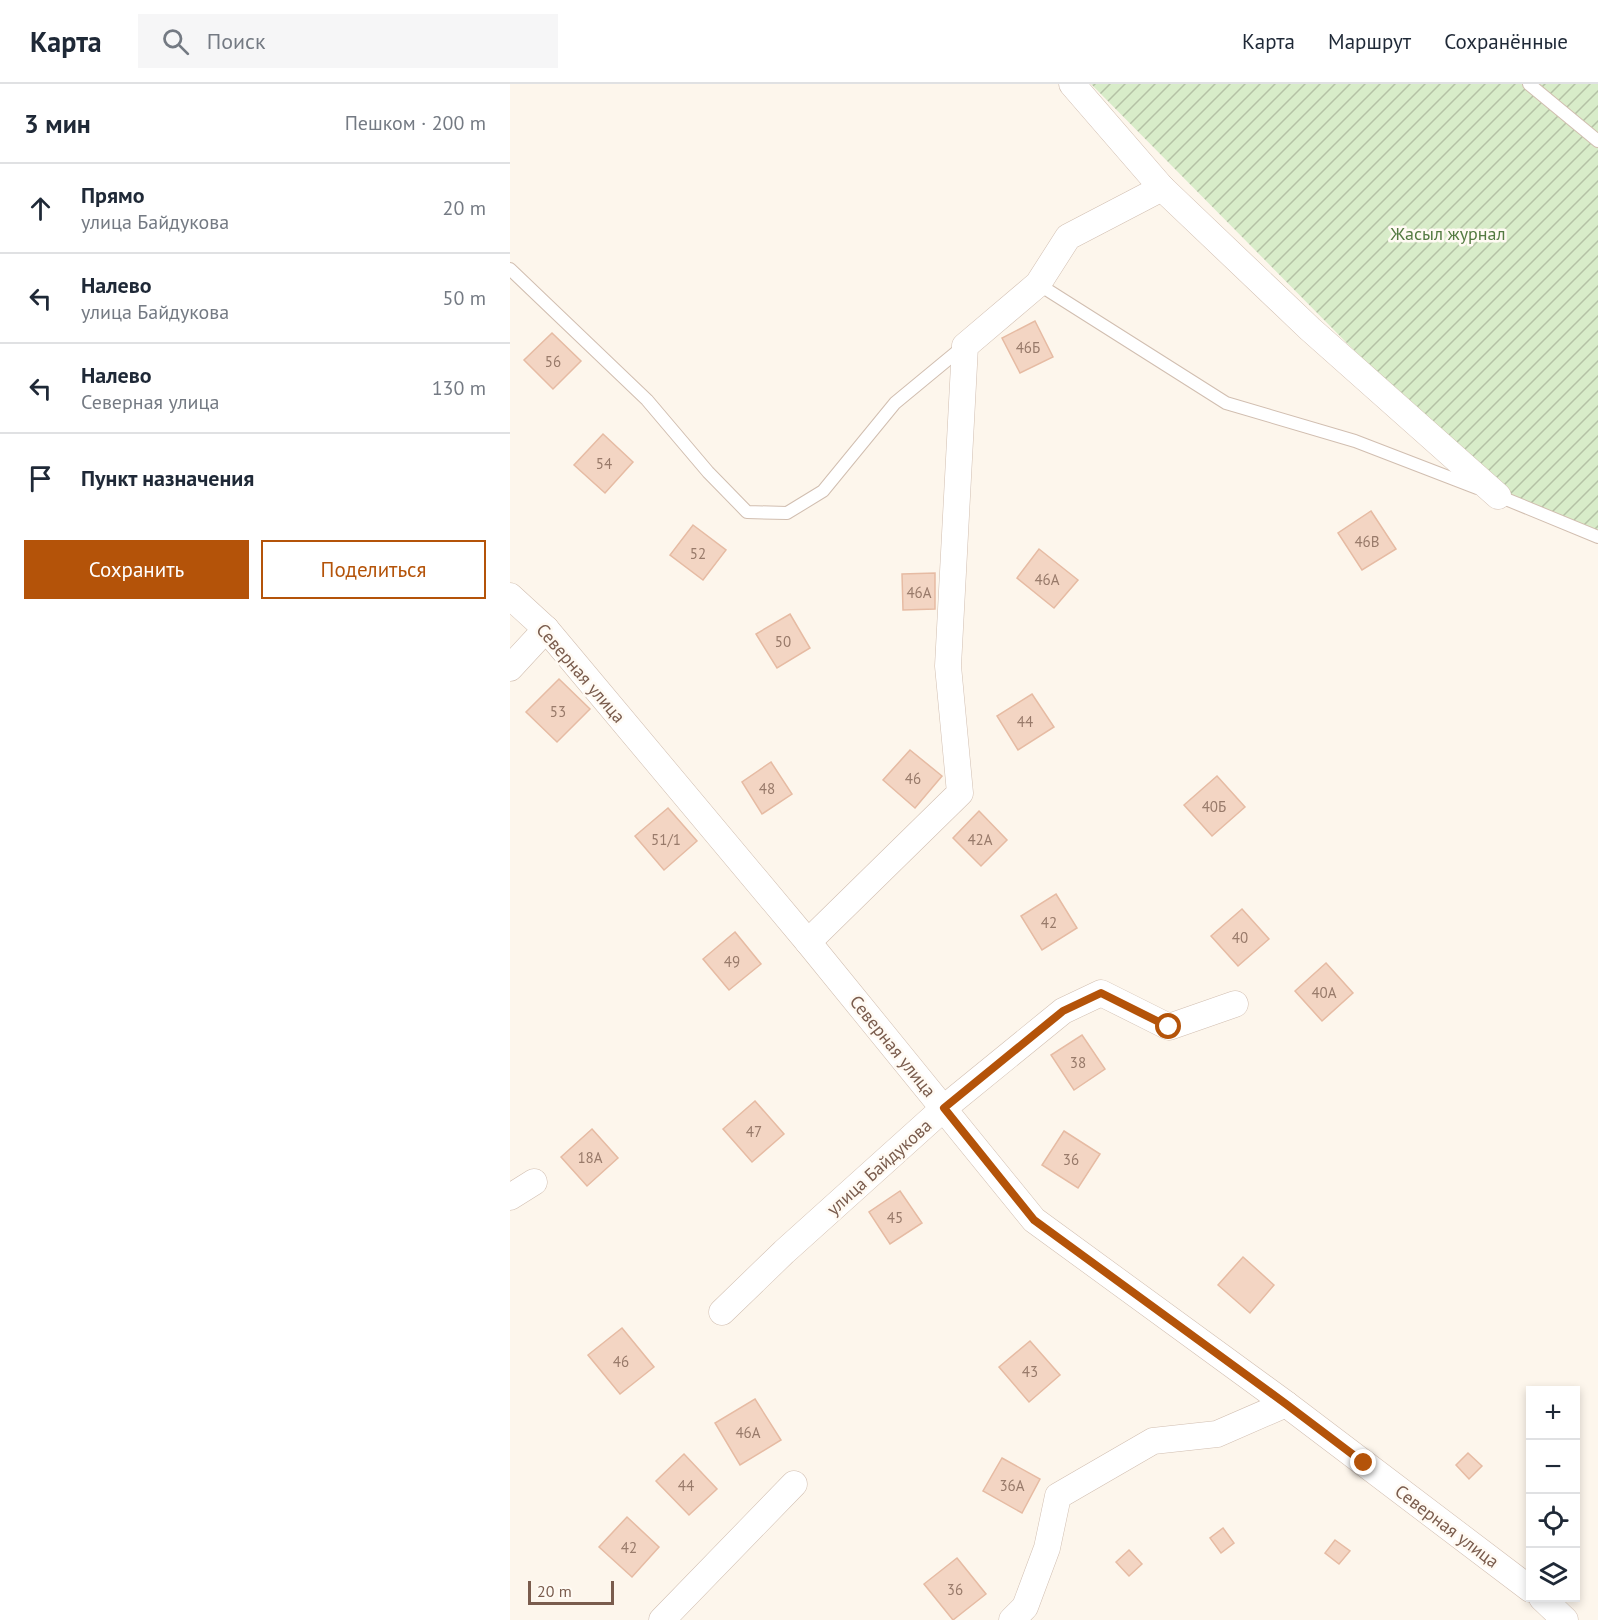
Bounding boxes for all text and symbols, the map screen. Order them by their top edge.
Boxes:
search box [138,14,558,68]
text: Карта [30,23,102,60]
icon: search [159,25,192,58]
text: Поиск [207,27,266,55]
text: Карта [1242,28,1295,55]
text: Маршрут [1328,28,1411,55]
text: Сохранённые [1444,28,1568,55]
text: 3 мин [24,107,91,140]
text: Пешком · 200 m [345,110,486,136]
text: Прямо [81,181,144,209]
icon: ahead [24,192,57,225]
text: 20 m [443,195,486,221]
text: улица Байдукова [81,209,229,235]
park label: Жасыл журнал [1390,222,1505,245]
text: Налево [81,271,152,299]
icon: left [24,282,57,315]
text: 50 m [443,285,486,311]
text: улица Байдукова [81,299,229,325]
house number: 46Б [1016,338,1040,357]
house number: 56 [545,352,561,371]
text: Налево [81,361,152,389]
icon: left [24,372,57,405]
text: 130 m [432,375,486,401]
text: Северная улица [81,389,219,415]
house number: 54 [596,454,612,473]
icon: arrive [24,462,57,495]
text: Пункт назначения [81,464,254,492]
house number: 46В [1354,532,1380,551]
button: Сохранить [24,540,249,599]
button: Поделиться [261,540,486,599]
house number: 52 [690,544,706,563]
house number: 46А [1034,570,1060,589]
house number: 46А [906,583,932,602]
street label: Северная улица [531,618,631,728]
house number: 50 [775,632,791,651]
house number: 53 [550,702,566,721]
house number: 44 [1017,712,1033,731]
house number: 46 [905,769,921,788]
house number: 48 [759,779,775,798]
house number: 40Б [1202,797,1226,816]
house number: 51/1 [651,830,681,849]
house number: 42А [967,830,993,849]
house number: 42 [1041,913,1057,932]
house number: 40 [1232,928,1248,947]
house number: 49 [724,952,740,971]
house number: 40А [1311,983,1337,1002]
street label: Северная улица [845,990,941,1102]
route start [1155,1013,1181,1039]
house number: 38 [1070,1053,1086,1072]
street label: улица Байдукова [822,1114,936,1220]
house number: 47 [746,1122,762,1141]
house number: 18А [577,1148,603,1167]
house number: 36 [1063,1150,1079,1169]
house number: 45 [887,1208,903,1227]
house number: 46 [613,1352,629,1371]
house number: 43 [1022,1362,1038,1381]
map controls [1526,1386,1580,1602]
button: + [1526,1386,1580,1440]
house number: 46А [735,1423,761,1442]
button: − [1526,1440,1580,1494]
route end [1350,1449,1376,1475]
house number: 44 [678,1476,694,1495]
house number: 36А [999,1476,1025,1495]
street label: Северная улица [1390,1479,1504,1573]
button: locate [1526,1494,1580,1548]
house number: 42 [621,1538,637,1557]
button: layers [1526,1548,1580,1602]
scale bar [528,1578,614,1606]
house number: 36 [947,1580,963,1599]
text: 20 m [537,1581,572,1601]

